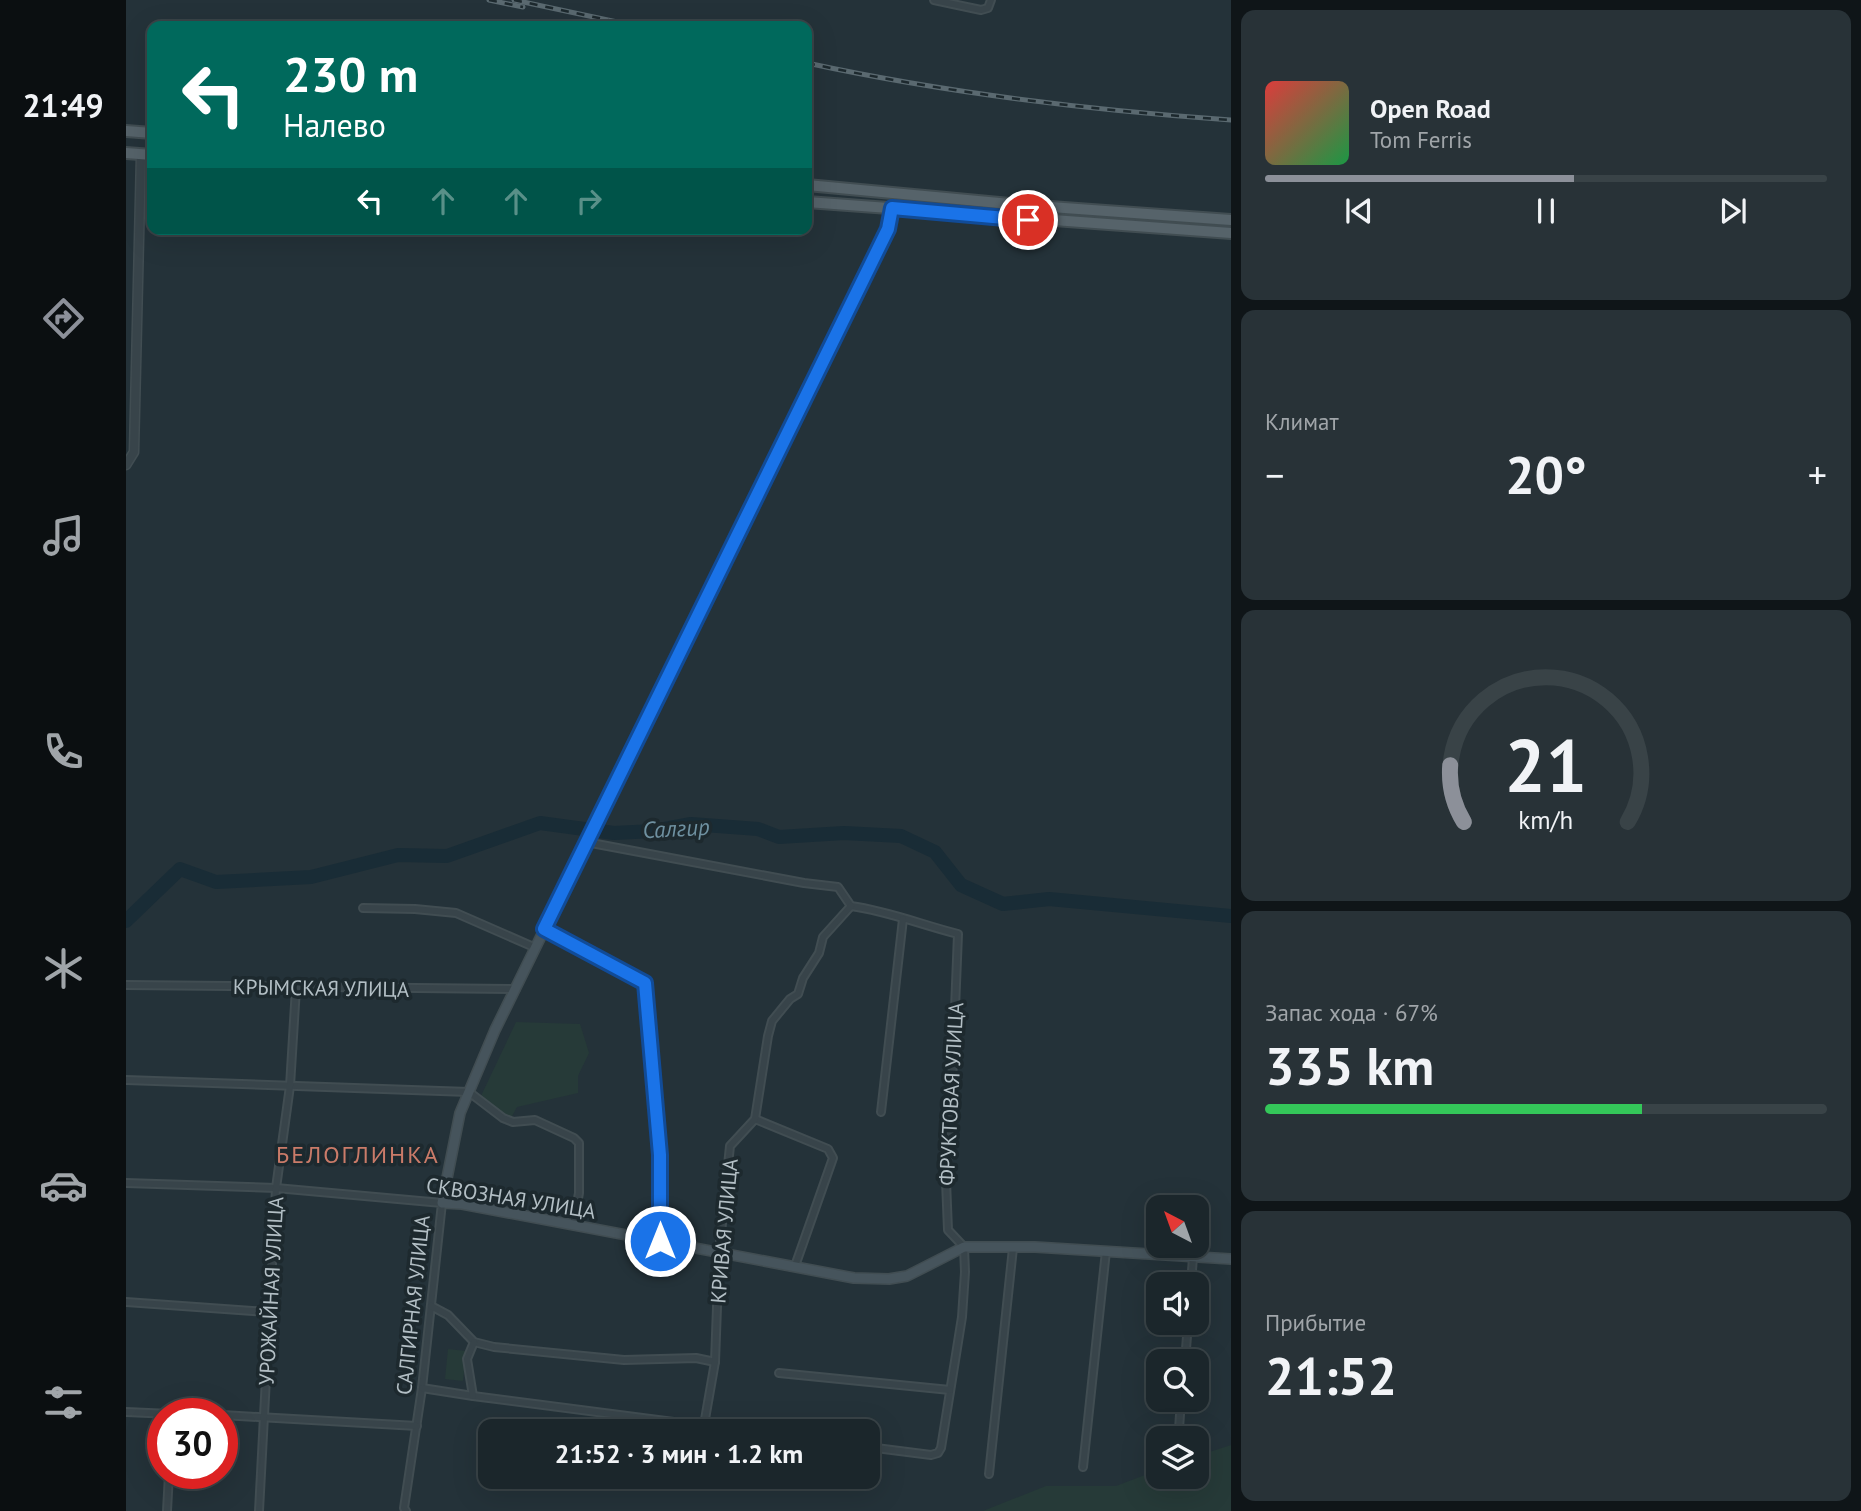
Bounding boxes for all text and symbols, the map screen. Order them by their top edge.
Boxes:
text: 230 m [283,42,418,106]
icon: left [168,49,259,140]
text: 21:49 [22,84,104,126]
text: Open Road [1370,92,1491,125]
text: Налево [283,104,386,146]
text: Tom Ferris [1370,125,1472,154]
icon: left [351,182,389,220]
icon: ahead [424,182,462,220]
icon: ahead [497,182,535,220]
icon: right [570,182,608,220]
pin [998,190,1058,250]
icon: previous [1340,192,1378,230]
icon: pause [1527,192,1565,230]
icon: next [1714,192,1752,230]
icon: arrive [1009,201,1047,239]
icon: directions [39,294,88,343]
text: Климат [1265,407,1339,436]
text: 20° [1505,441,1587,508]
text: − [1265,450,1284,499]
text: + [1808,450,1827,499]
icon: music [39,511,88,560]
text: 21 [1505,718,1587,812]
icon: phone [39,727,88,776]
text: km/h [1519,803,1573,835]
water label: Салгир [642,812,711,844]
icon: climate [39,944,88,993]
street label: КРЫМСКАЯ УЛИЦА [233,973,410,1003]
text: Запас хода · 67% [1265,998,1438,1027]
street label: ФРУКТОВАЯ УЛИЦА [933,1001,969,1186]
text: 335 km [1265,1032,1434,1099]
district label: БЕЛОГЛИНКА [276,1139,440,1170]
street label: КРИВАЯ УЛИЦА [704,1157,744,1305]
icon: car [39,1161,88,1210]
street label: СКВОЗНАЯ УЛИЦА [424,1171,598,1225]
street label: УРОЖАЙНАЯ УЛИЦА [253,1195,289,1386]
north arrow [1146,1195,1209,1258]
map controls [1146,1195,1209,1489]
position arrow [623,1204,697,1278]
street label: САЛГИРНАЯ УЛИЦА [390,1213,436,1396]
button: sound [1146,1272,1209,1335]
text: Прибытие [1265,1308,1366,1337]
text: 21:52 [1265,1342,1397,1409]
button: search [1146,1349,1209,1412]
icon: filters [39,1378,88,1427]
speed limit sign: 30 [147,1398,238,1489]
button: layers [1146,1426,1209,1489]
text: 21:52 · 3 мин · 1.2 km [555,1437,803,1470]

